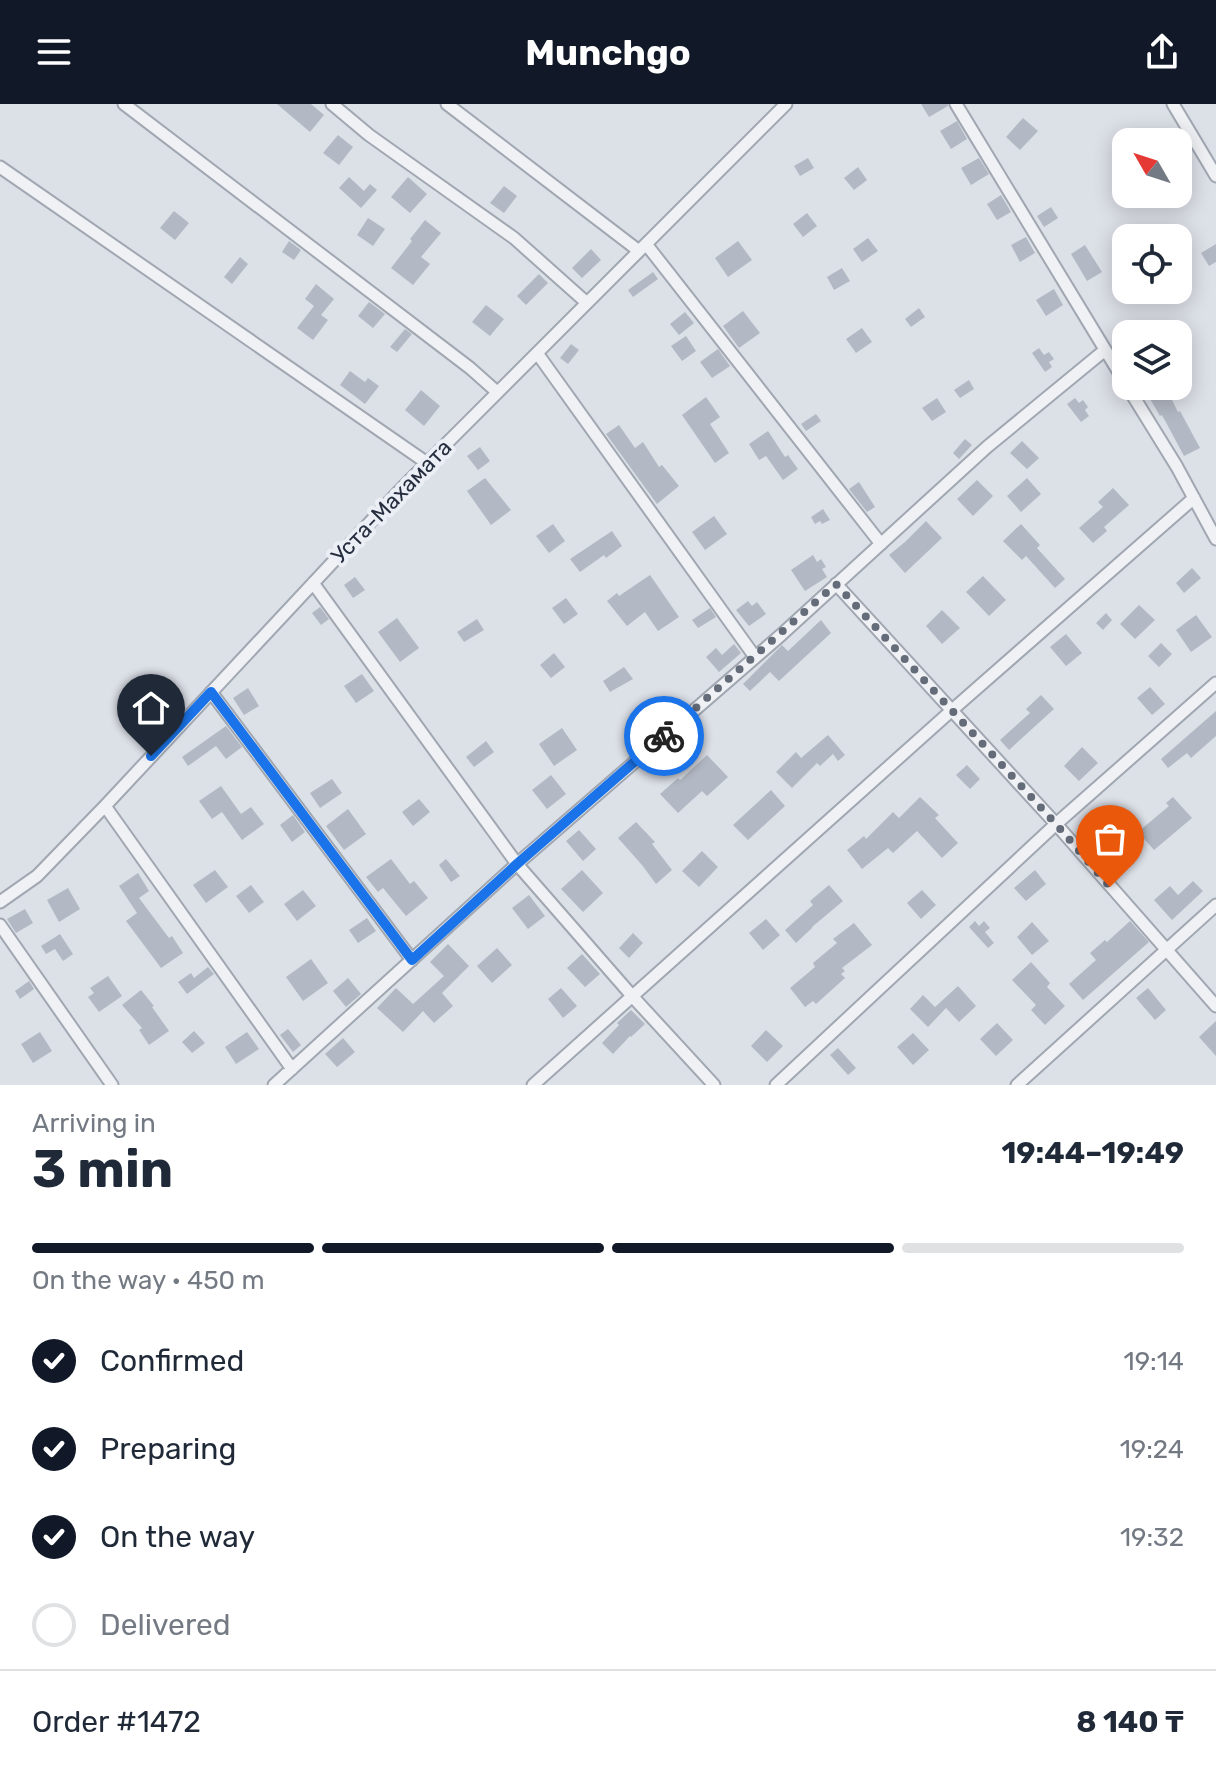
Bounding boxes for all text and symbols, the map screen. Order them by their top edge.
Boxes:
icon: menu [32,30,76,74]
icon: share [1140,30,1184,74]
text: Munchgo [525,31,691,74]
north arrow [1112,128,1192,208]
map controls [1112,128,1192,400]
button: locate [1112,224,1192,304]
button: layers [1112,320,1192,400]
street label: Уста-Махамата [325,434,457,569]
pin [117,674,185,756]
icon: home [129,686,173,730]
courier [624,696,704,776]
icon: bike [642,714,686,758]
pin [1076,805,1144,887]
icon: bag [1088,817,1132,861]
text: Arriving in [32,1108,156,1139]
text: 19:44–19:49 [1001,1135,1184,1171]
text: 3 min [32,1138,173,1200]
text: On the way · 450 m [32,1265,265,1296]
icon: check [32,1339,76,1383]
text: Confirmed [100,1343,244,1379]
text: 19:14 [1124,1346,1184,1377]
icon: check [32,1427,76,1471]
text: Preparing [100,1431,236,1467]
text: 19:24 [1120,1434,1184,1465]
icon: check [32,1515,76,1559]
text: On the way [100,1519,255,1555]
text: 19:32 [1120,1522,1184,1553]
text: Delivered [100,1607,231,1643]
text: Order #1472 [32,1704,201,1740]
text: 8 140 ₸ [1076,1704,1184,1740]

